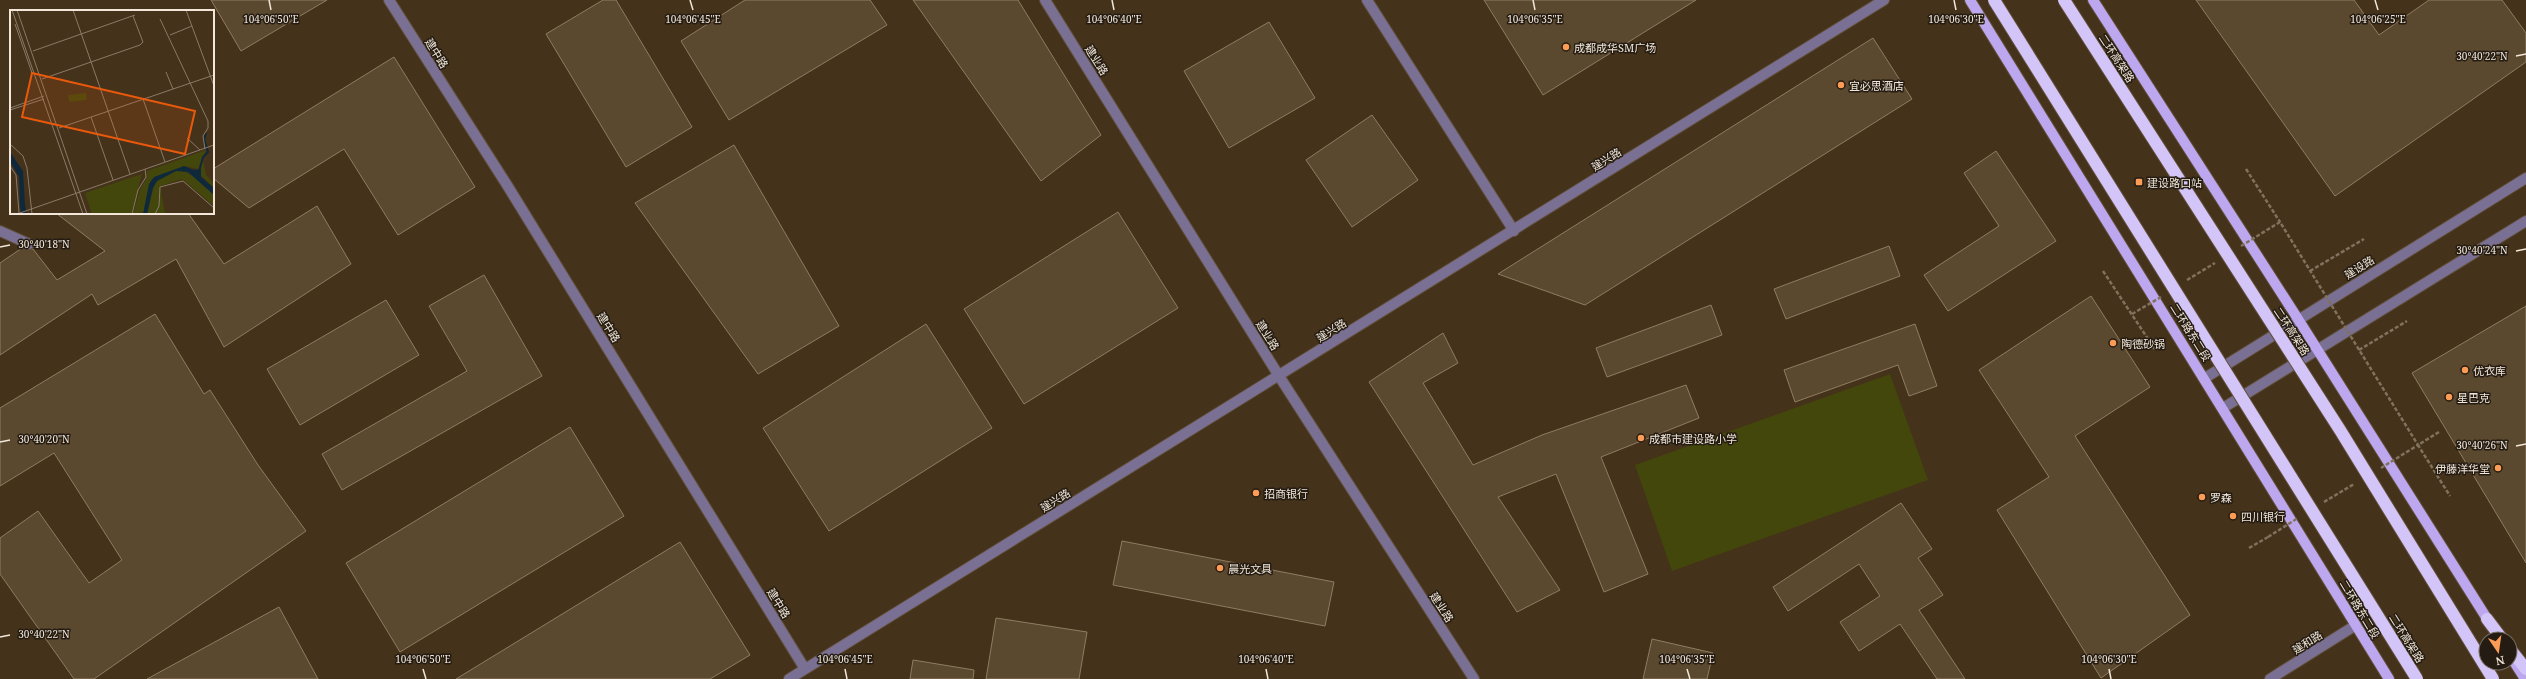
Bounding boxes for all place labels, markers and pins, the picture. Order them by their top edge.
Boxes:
place label: 成都成华SM广场 [1574,40,1656,55]
marker: 成都成华SM广场 [1561,42,1571,52]
place label: 宜必思酒店 [1849,78,1904,93]
marker: 宜必思酒店 [1836,80,1846,90]
place label: 建设路口站 [2147,175,2202,190]
marker: 建设路口站 [2134,177,2144,187]
place label: 陶德砂锅 [2121,336,2165,351]
marker: 陶德砂锅 [2108,338,2118,348]
place label: 优衣库 [2473,363,2506,378]
marker: 优衣库 [2460,365,2470,375]
place label: 星巴克 [2457,390,2490,405]
marker: 星巴克 [2444,392,2454,402]
place label: 成都市建设路小学 [1649,431,1737,446]
marker: 成都市建设路小学 [1636,433,1646,443]
place label: 伊藤洋华堂 [2435,461,2490,476]
marker: 伊藤洋华堂 [2493,463,2503,473]
place label: 招商银行 [1264,486,1308,501]
marker: 招商银行 [1251,488,1261,498]
place label: 罗森 [2210,490,2232,505]
marker: 罗森 [2197,492,2207,502]
place label: 四川银行 [2241,509,2285,524]
marker: 四川银行 [2228,511,2238,521]
place label: 晨光文具 [1228,561,1272,576]
marker: 晨光文具 [1215,563,1225,573]

